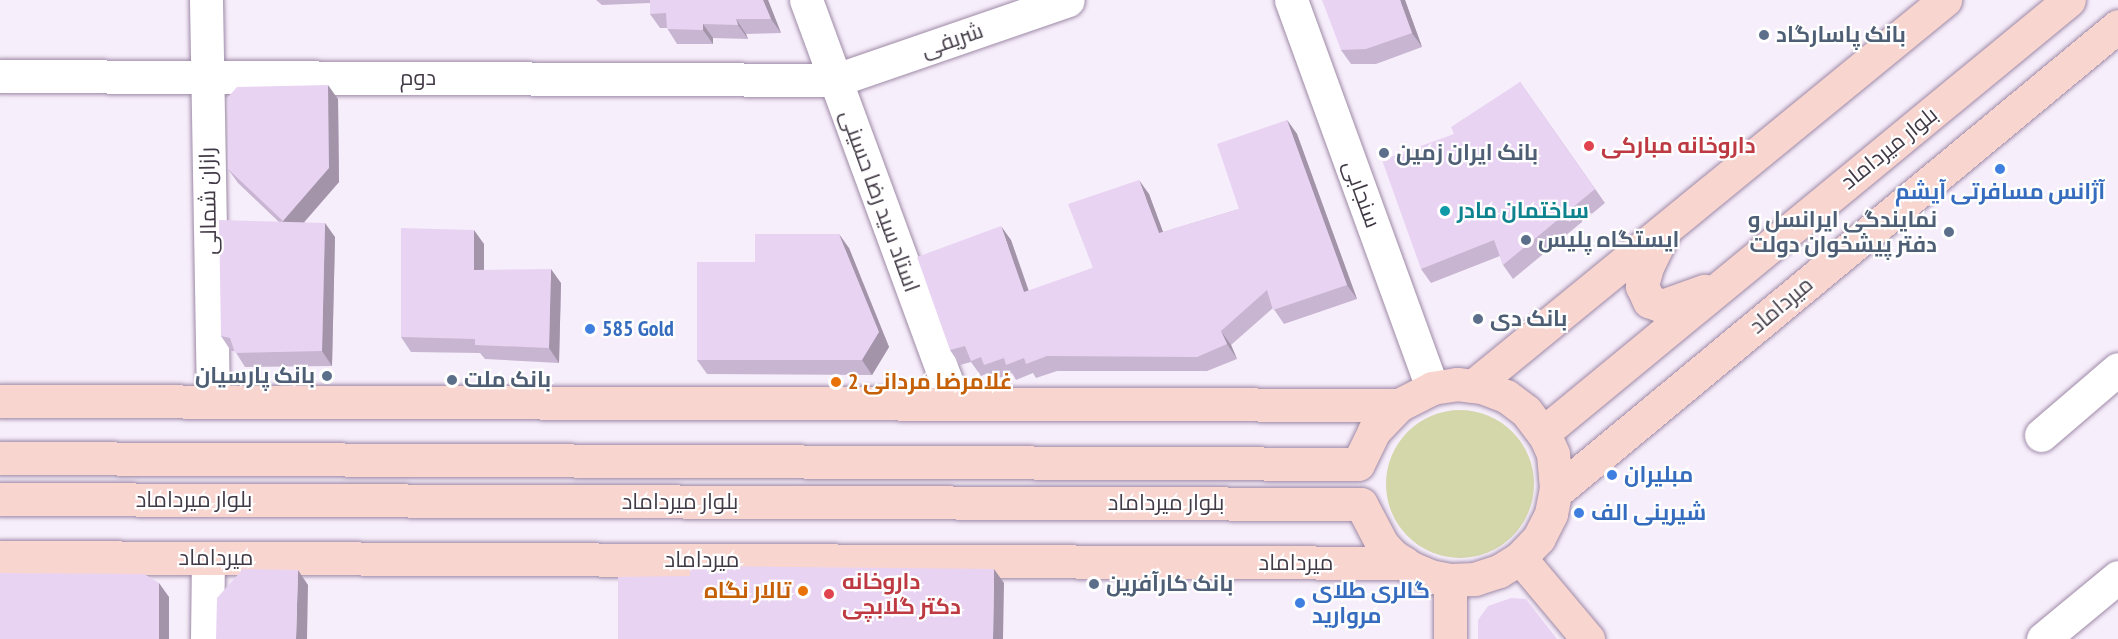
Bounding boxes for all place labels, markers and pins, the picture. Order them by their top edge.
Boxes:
place label: بانک پاسارگاد [1776,22,1906,48]
marker: بانک پاسارگاد [1757,28,1771,42]
place label: داروخانه مبارکی [1601,133,1756,159]
marker: داروخانه مبارکی [1582,139,1596,153]
place label: بانک ایران زمین [1396,140,1538,166]
marker: بانک ایران زمین [1377,146,1391,160]
marker: آژانس مسافرتی آیشم [1993,162,2007,176]
place label: آژانس مسافرتی آیشم [1895,179,2105,205]
place label: ساختمان مادر [1457,198,1589,224]
marker: ساختمان مادر [1438,204,1452,218]
place label: نمایندگی ایرانسل و دفتر پیشخوان دولت [1748,206,1937,258]
marker: نمایندگی ایرانسل و دفتر پیشخوان دولت [1942,225,1956,239]
place label: ایستگاه پلیس [1538,227,1679,253]
marker: ایستگاه پلیس [1519,233,1533,247]
place label: بانک دی [1490,306,1567,332]
marker: بانک دی [1471,312,1485,326]
place label: 585 Gold [602,316,674,342]
marker: 585 Gold [583,322,597,336]
place label: بانک پارسیان [195,363,315,389]
place label: بانک ملت [464,367,551,393]
marker: بانک پارسیان [320,369,334,383]
place label: غلامرضا مردانی 2 [848,369,1012,395]
marker: بانک ملت [445,373,459,387]
marker: غلامرضا مردانی 2 [829,375,843,389]
place label: مبلیران [1624,462,1693,488]
marker: مبلیران [1605,468,1619,482]
place label: شیرینی الف [1591,500,1706,526]
marker: شیرینی الف [1572,506,1586,520]
place label: داروخانه دکتر گلابچی [842,568,961,620]
place label: بانک کارآفرین [1106,571,1233,597]
marker: بانک کارآفرین [1087,577,1101,591]
place label: گالری طلای مروارید [1312,577,1430,628]
place label: تالار نگاه [704,578,791,604]
marker: تالار نگاه [796,584,810,598]
marker: داروخانه دکتر گلابچی [820,585,838,603]
marker: گالری طلای مروارید [1293,596,1307,610]

